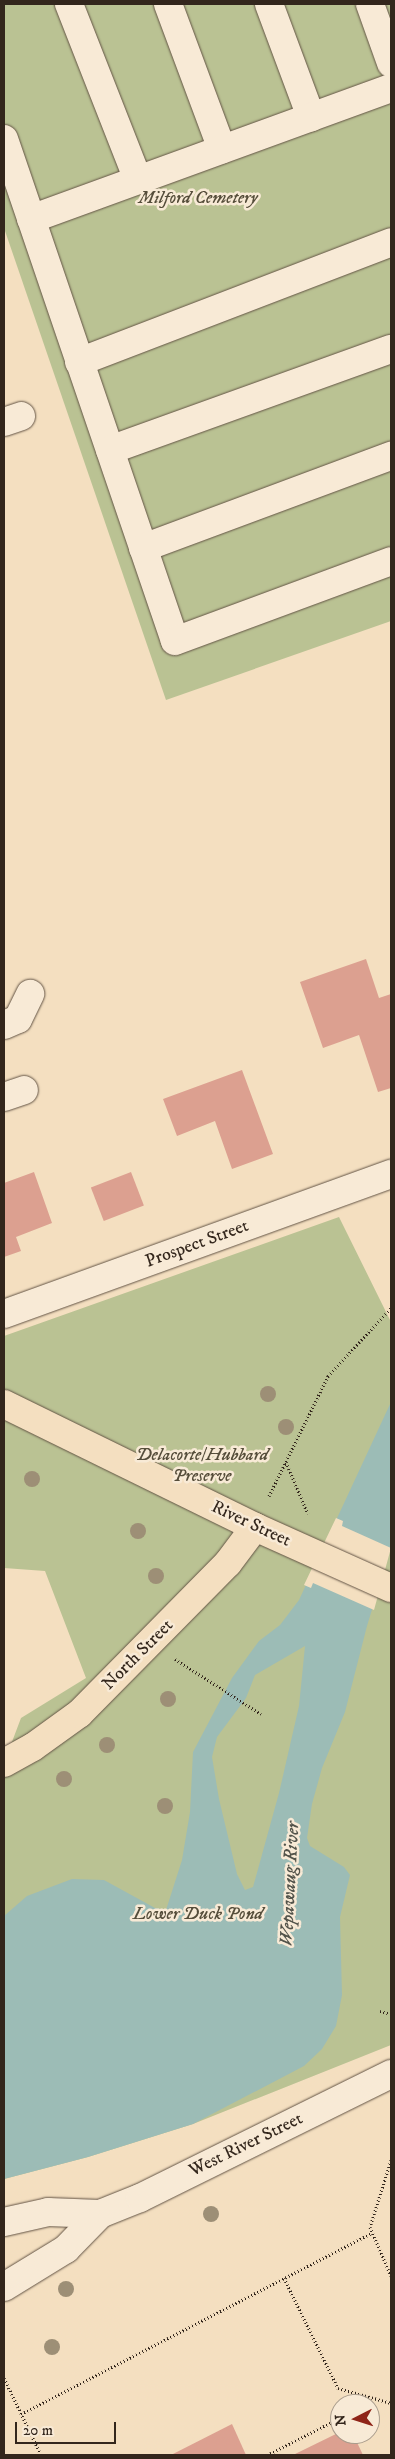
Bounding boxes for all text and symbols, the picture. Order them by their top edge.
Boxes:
park label: Milford Cemetery [139,187,257,209]
street label: Prospect Street [142,1215,252,1273]
park label: Delacorte/Hubbard Preserve [136,1445,268,1488]
street label: River Street [208,1496,294,1552]
street label: North Street [98,1615,178,1695]
water label: Wepawaug River [275,1821,305,1947]
park label: Lower Duck Pond [133,1903,263,1925]
street label: West River Street [186,2108,306,2182]
north arrow [330,2394,380,2444]
scale bar [18,2412,119,2444]
text: N [332,2414,351,2427]
text: 20 m [23,2421,53,2440]

